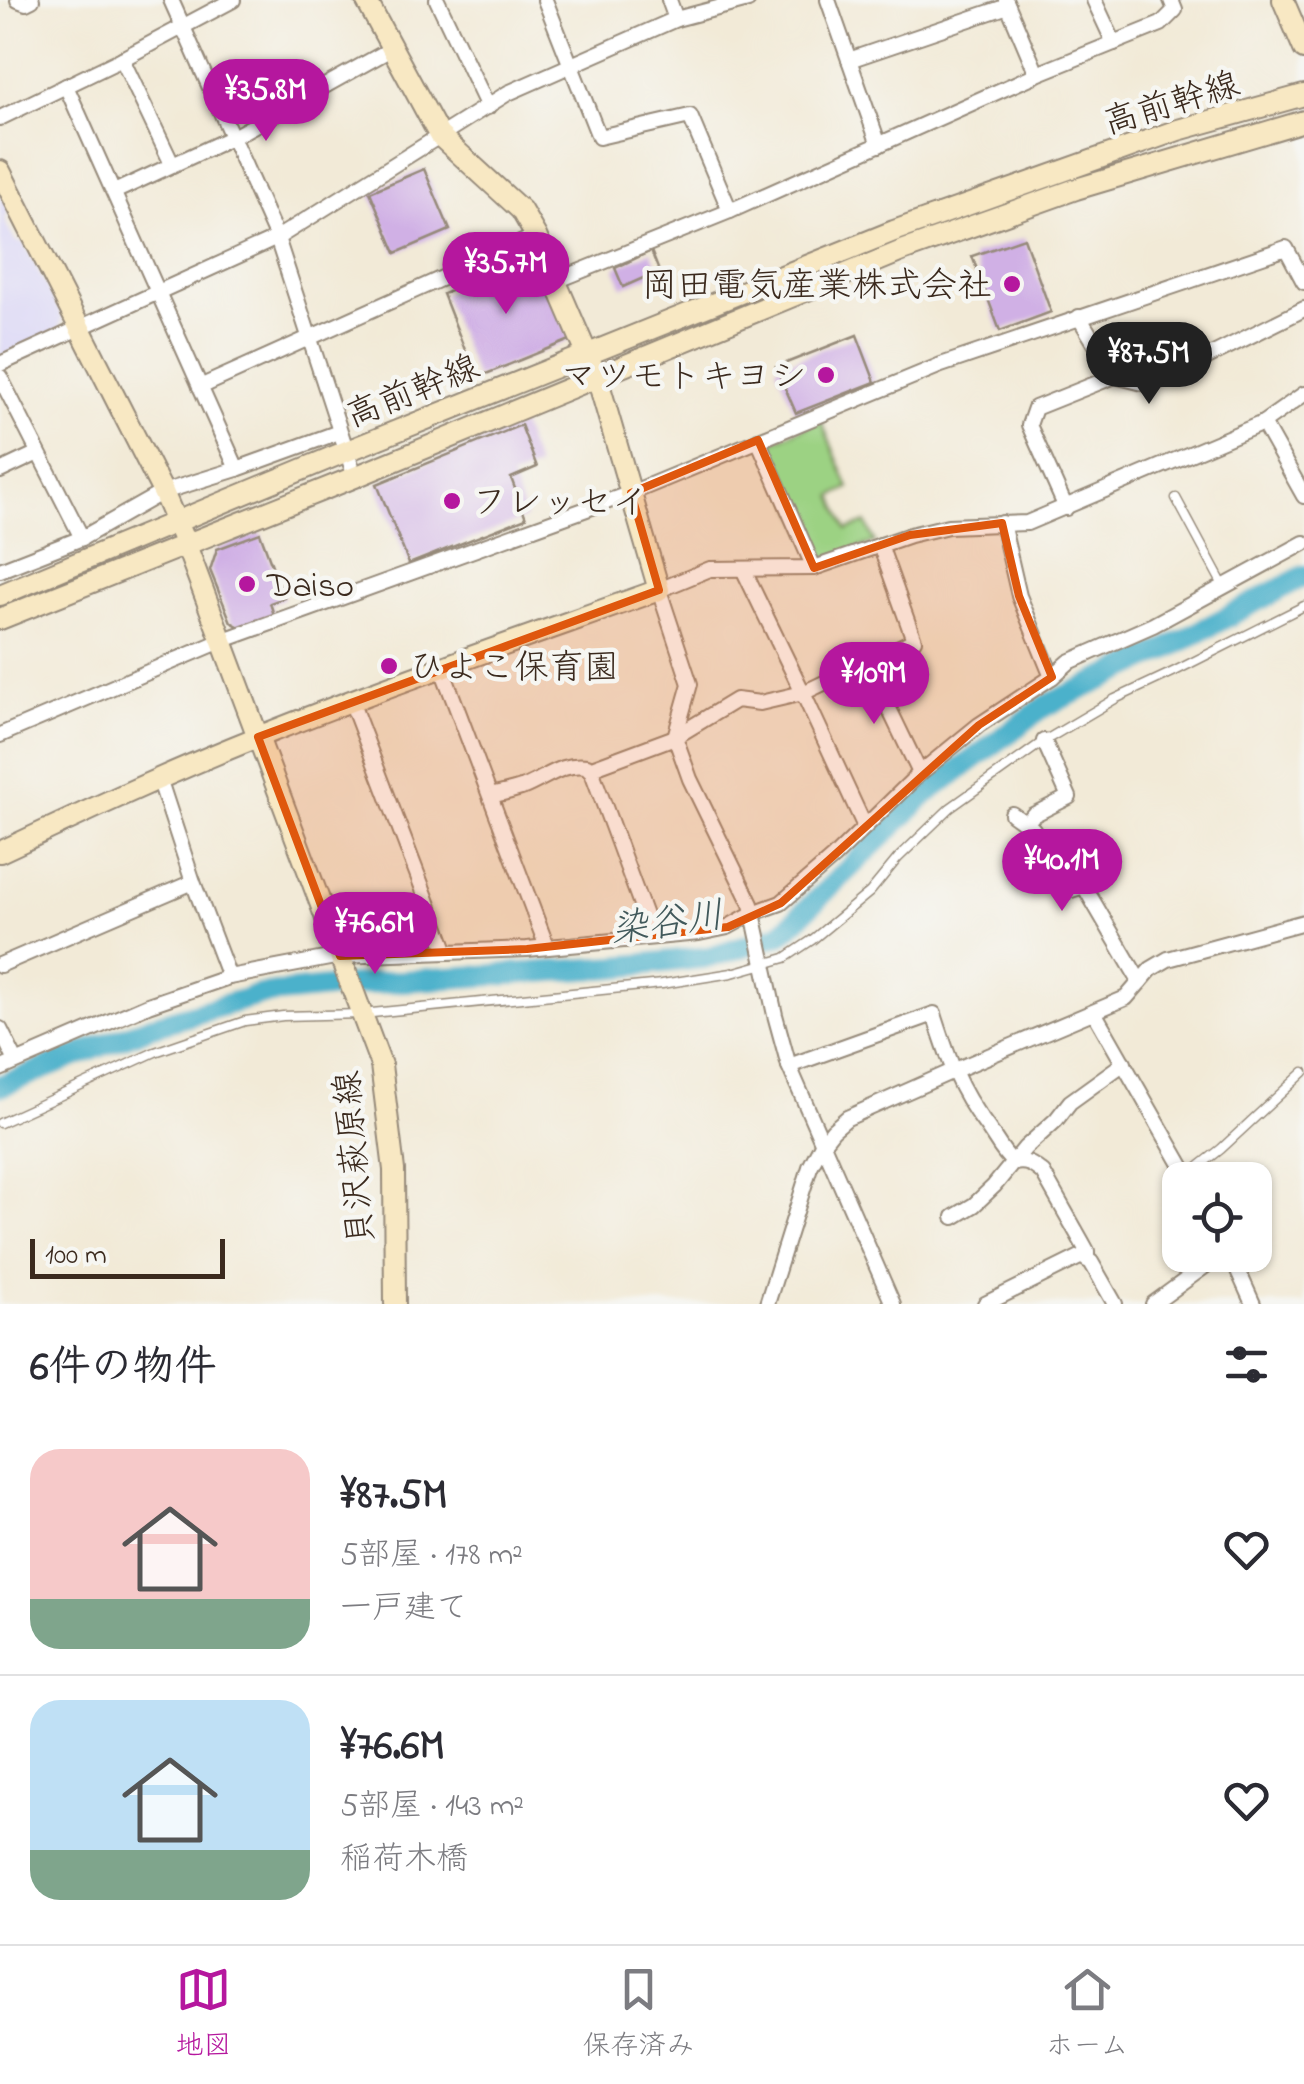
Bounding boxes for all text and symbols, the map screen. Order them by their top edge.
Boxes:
pin: ¥35.8M [185,59,347,144]
street label: 高前幹線 [1098,60,1246,150]
text: ¥35.8M [225,68,307,115]
pin: ¥35.7M [425,232,587,317]
text: ¥35.7M [464,241,548,288]
place label: 岡田電気産業株式会社 [642,262,992,313]
marker: 岡田電気産業株式会社 [1001,273,1023,295]
pin: ¥87.5M [1068,322,1230,407]
text: ¥87.5M [1108,331,1190,378]
street label: 高前幹線 [339,343,488,443]
place label: マツモトキヨシ [561,353,806,404]
marker: マツモトキヨシ [815,364,837,386]
place label: フレッセイ [472,479,647,530]
marker: フレッセイ [441,490,463,512]
place label: Daiso [266,562,354,613]
marker: Daiso [236,573,258,595]
pin: ¥109M [804,642,944,727]
place label: ひよこ保育園 [409,644,619,695]
text: ¥109M [841,651,907,698]
marker: ひよこ保育園 [378,655,400,677]
pin: ¥40.1M [981,829,1143,914]
text: ¥40.1M [1024,838,1100,885]
water label: 染谷川 [607,889,728,961]
pin: ¥76.6M [294,892,456,977]
text: ¥76.6M [335,901,415,948]
street label: 貝沢萩原線 [323,1068,390,1247]
map controls [1162,1162,1272,1272]
button: locate [1162,1162,1272,1272]
scale bar [30,1234,225,1278]
text: 100 m [45,1236,107,1277]
icon: filters [1219,1337,1274,1392]
text: 6件の物件 [30,1338,216,1399]
text: ¥87.5M [340,1466,448,1527]
icon: home [110,1489,230,1609]
icon: heart [1219,1522,1274,1577]
text: 5部屋 · 178 m² [340,1533,523,1580]
text: 一戸建て [340,1586,468,1633]
text: ¥76.6M [340,1717,445,1778]
icon: home [110,1740,230,1860]
icon: heart [1219,1773,1274,1828]
text: 5部屋 · 143 m² [340,1784,524,1831]
text: 稲荷木橋 [340,1837,468,1884]
tab: 地図 [176,1962,232,2068]
tab: 保存済み [583,1962,695,2068]
tab: ホーム [1046,1962,1128,2068]

